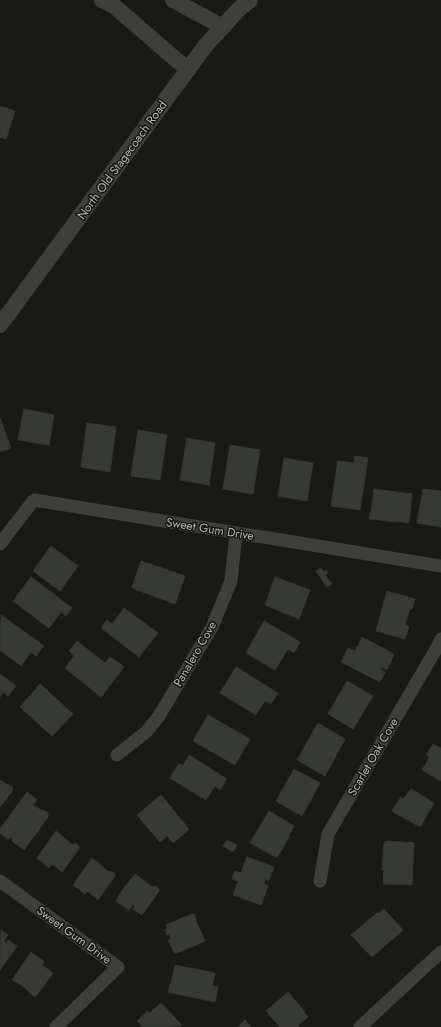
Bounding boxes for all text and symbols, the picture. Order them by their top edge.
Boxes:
street label: North Old Stagecoach Road [73,97,171,223]
street label: Sweet Gum Drive [165,513,255,545]
street label: Panalero Cove [169,618,221,690]
street label: Scarlet Oak Cove [343,715,403,799]
street label: Sweet Gum Drive [33,902,115,968]

